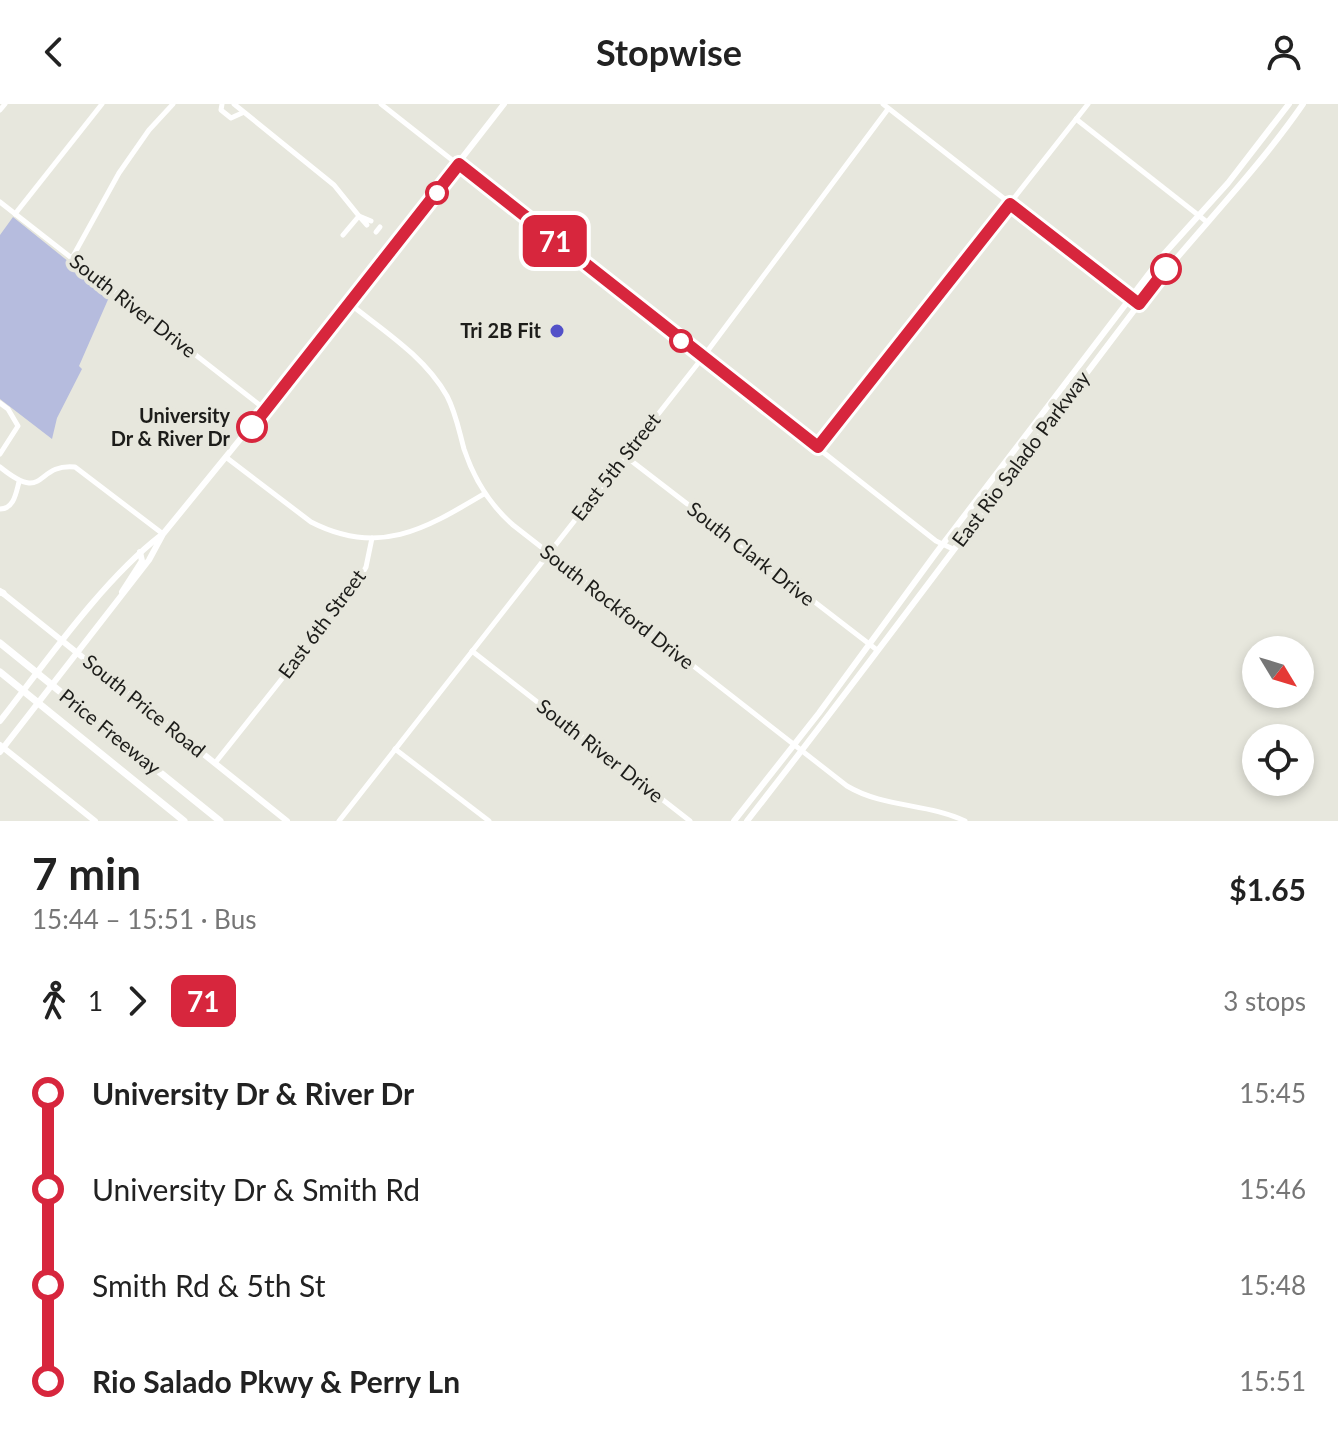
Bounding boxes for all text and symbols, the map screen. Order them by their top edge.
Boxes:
icon: back [32,30,76,74]
text: Stopwise [596,30,742,74]
icon: person [1262,30,1306,74]
unlabelled marker [426,182,448,204]
line badge: 71 [519,215,591,267]
text: 71 [539,224,571,258]
street label: South River Drive [65,248,202,362]
unlabelled marker [1151,254,1181,284]
place label: Tri 2B Fit [460,318,542,342]
marker: Tri 2B Fit [548,322,566,340]
unlabelled marker [670,330,692,352]
street label: East Rio Salado Parkway [946,365,1094,551]
place label: University Dr & River Dr [111,403,231,450]
street label: East 5th Street [566,408,665,525]
marker: University Dr & River Dr [237,412,267,442]
street label: South Clark Drive [683,496,820,610]
street label: South Rockford Drive [536,539,699,674]
street label: East 6th Street [272,564,370,683]
north arrow [1242,636,1314,708]
map controls [1242,636,1314,796]
street label: South Price Road [79,649,210,762]
street label: Price Freeway [55,683,166,780]
street label: South River Drive [532,693,669,807]
button: locate [1242,724,1314,796]
text: 7 min [32,847,141,899]
text: $1.65 [1229,871,1306,907]
text: 15:44 – 15:51 · Bus [32,903,256,935]
icon: walk [32,979,76,1023]
icon: forward [115,979,159,1023]
text: 71 [187,984,220,1018]
text: 1 [88,985,103,1017]
text: 3 stops [1223,985,1306,1017]
text: University Dr & River Dr [92,1075,414,1111]
text: 15:45 [1239,1077,1306,1109]
text: University Dr & Smith Rd [92,1171,420,1207]
text: 15:46 [1239,1173,1306,1205]
text: Smith Rd & 5th St [92,1267,325,1303]
text: 15:48 [1239,1269,1306,1301]
text: Rio Salado Pkwy & Perry Ln [92,1363,460,1399]
text: 15:51 [1239,1365,1306,1397]

